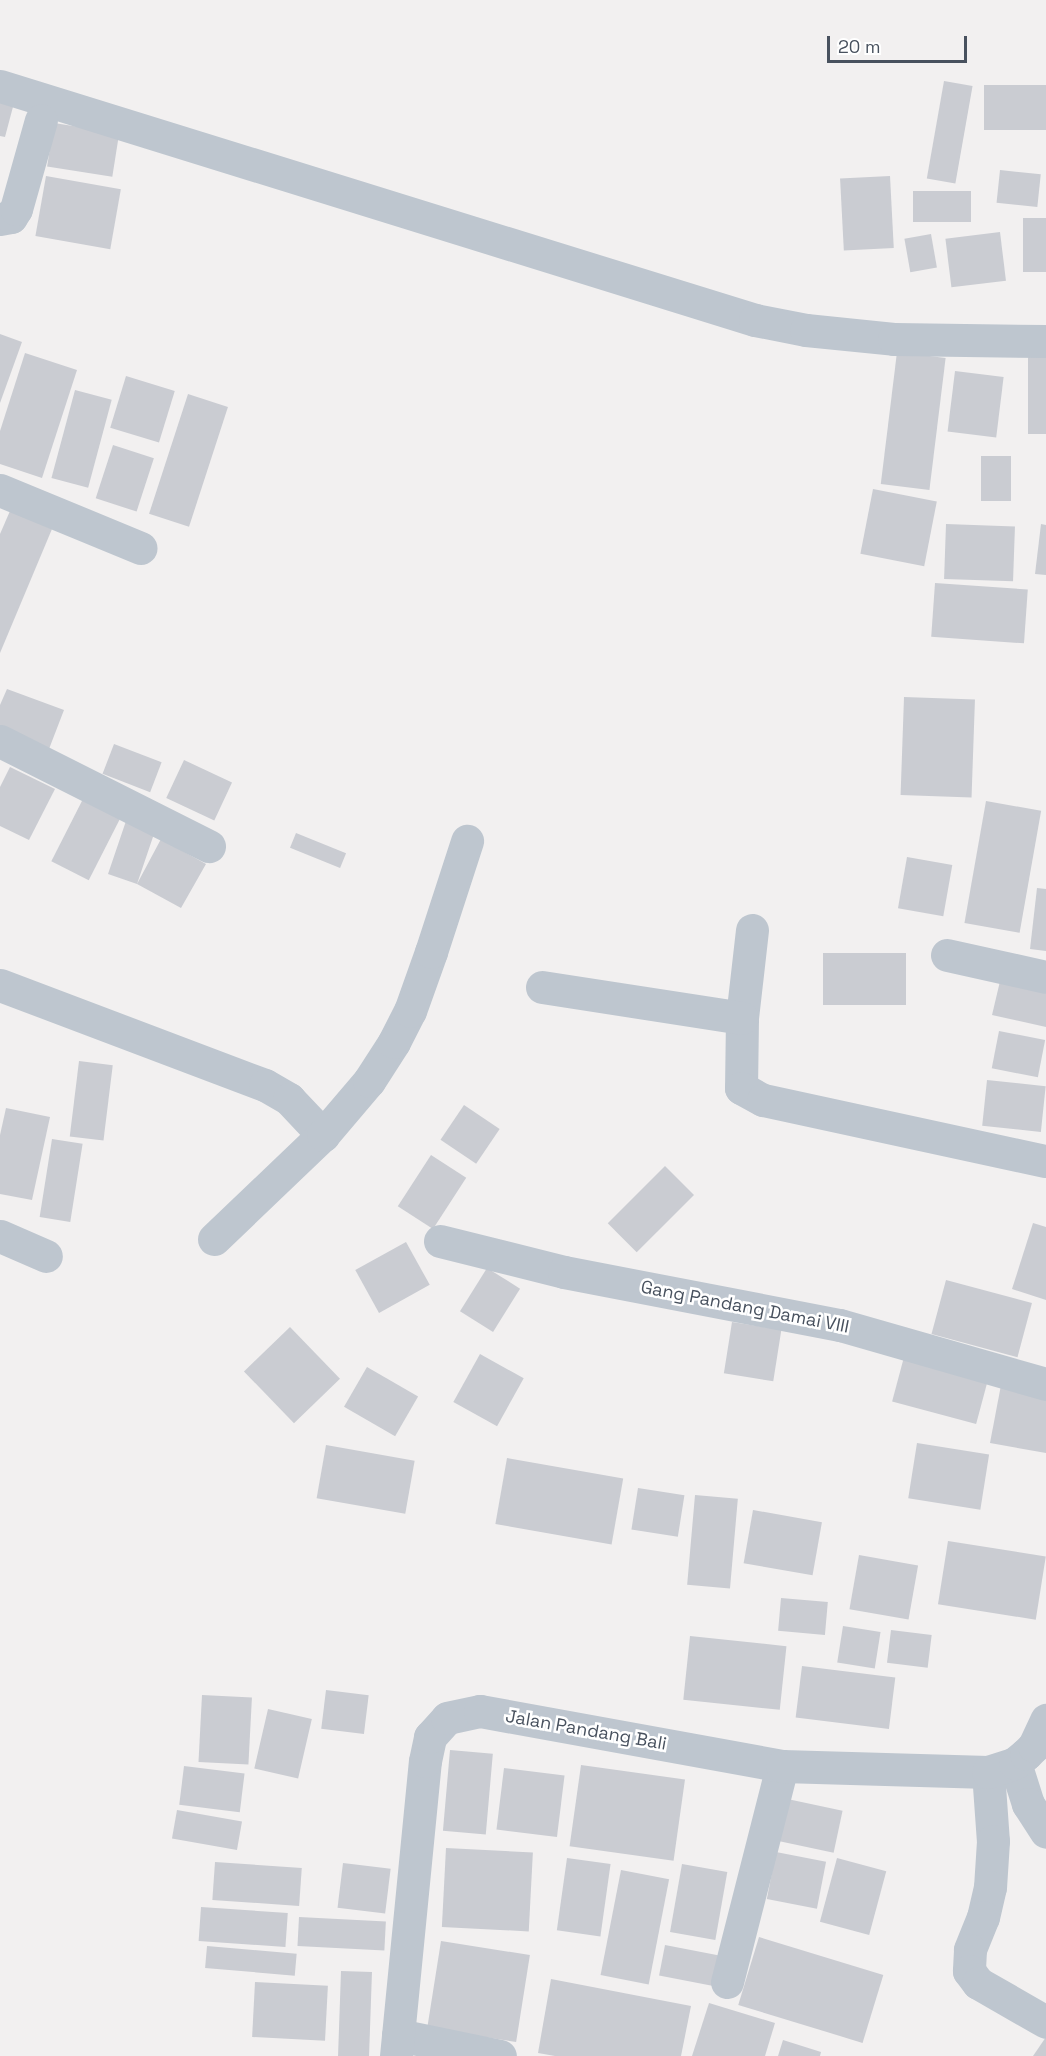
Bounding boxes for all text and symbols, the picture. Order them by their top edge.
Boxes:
scale bar [830,24,970,62]
text: 20 m [838,35,881,58]
street label: Gang Pandang Damai VIII [639,1276,851,1338]
street label: Jalan Pandang Bali [504,1705,668,1755]

